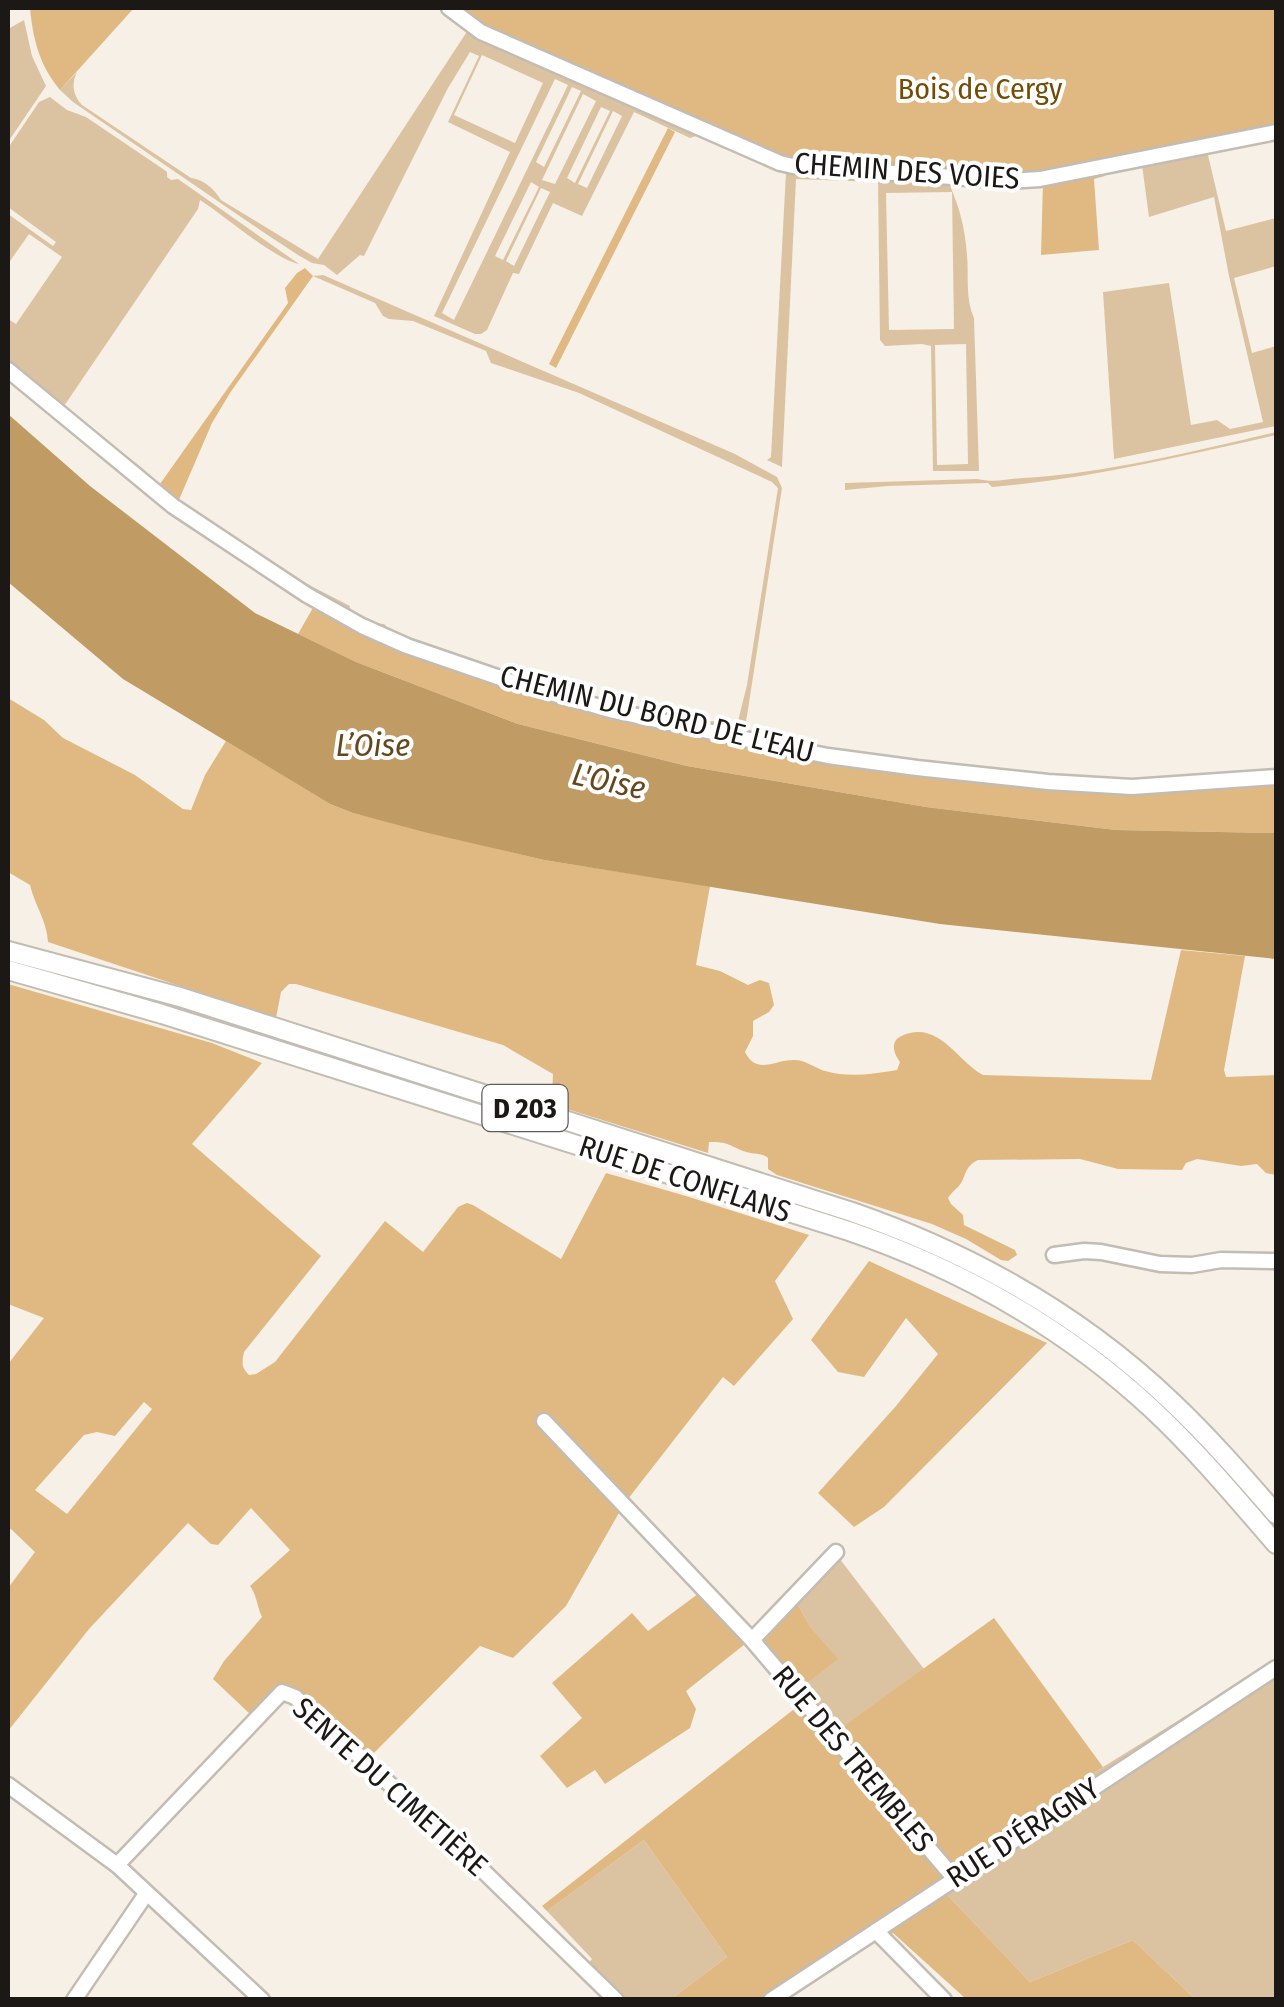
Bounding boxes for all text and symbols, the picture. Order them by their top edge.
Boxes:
park label: Bois de Cergy [898,71,1063,107]
street label: CHEMIN DES VOIES [793,145,1021,197]
street label: CHEMIN DU BORD DE L'EAU [496,658,818,770]
water label: L’Oise [336,726,410,764]
water label: L'Oise [569,755,649,807]
road number: D 203 [482,1085,568,1131]
street label: RUE DE CONFLANS [575,1128,795,1230]
street label: RUE DES TREMBLES [765,1659,941,1859]
street label: SENTE DU CIMETIÈRE [285,1690,495,1884]
street label: RUE D'ÉRAGNY [940,1770,1106,1896]

